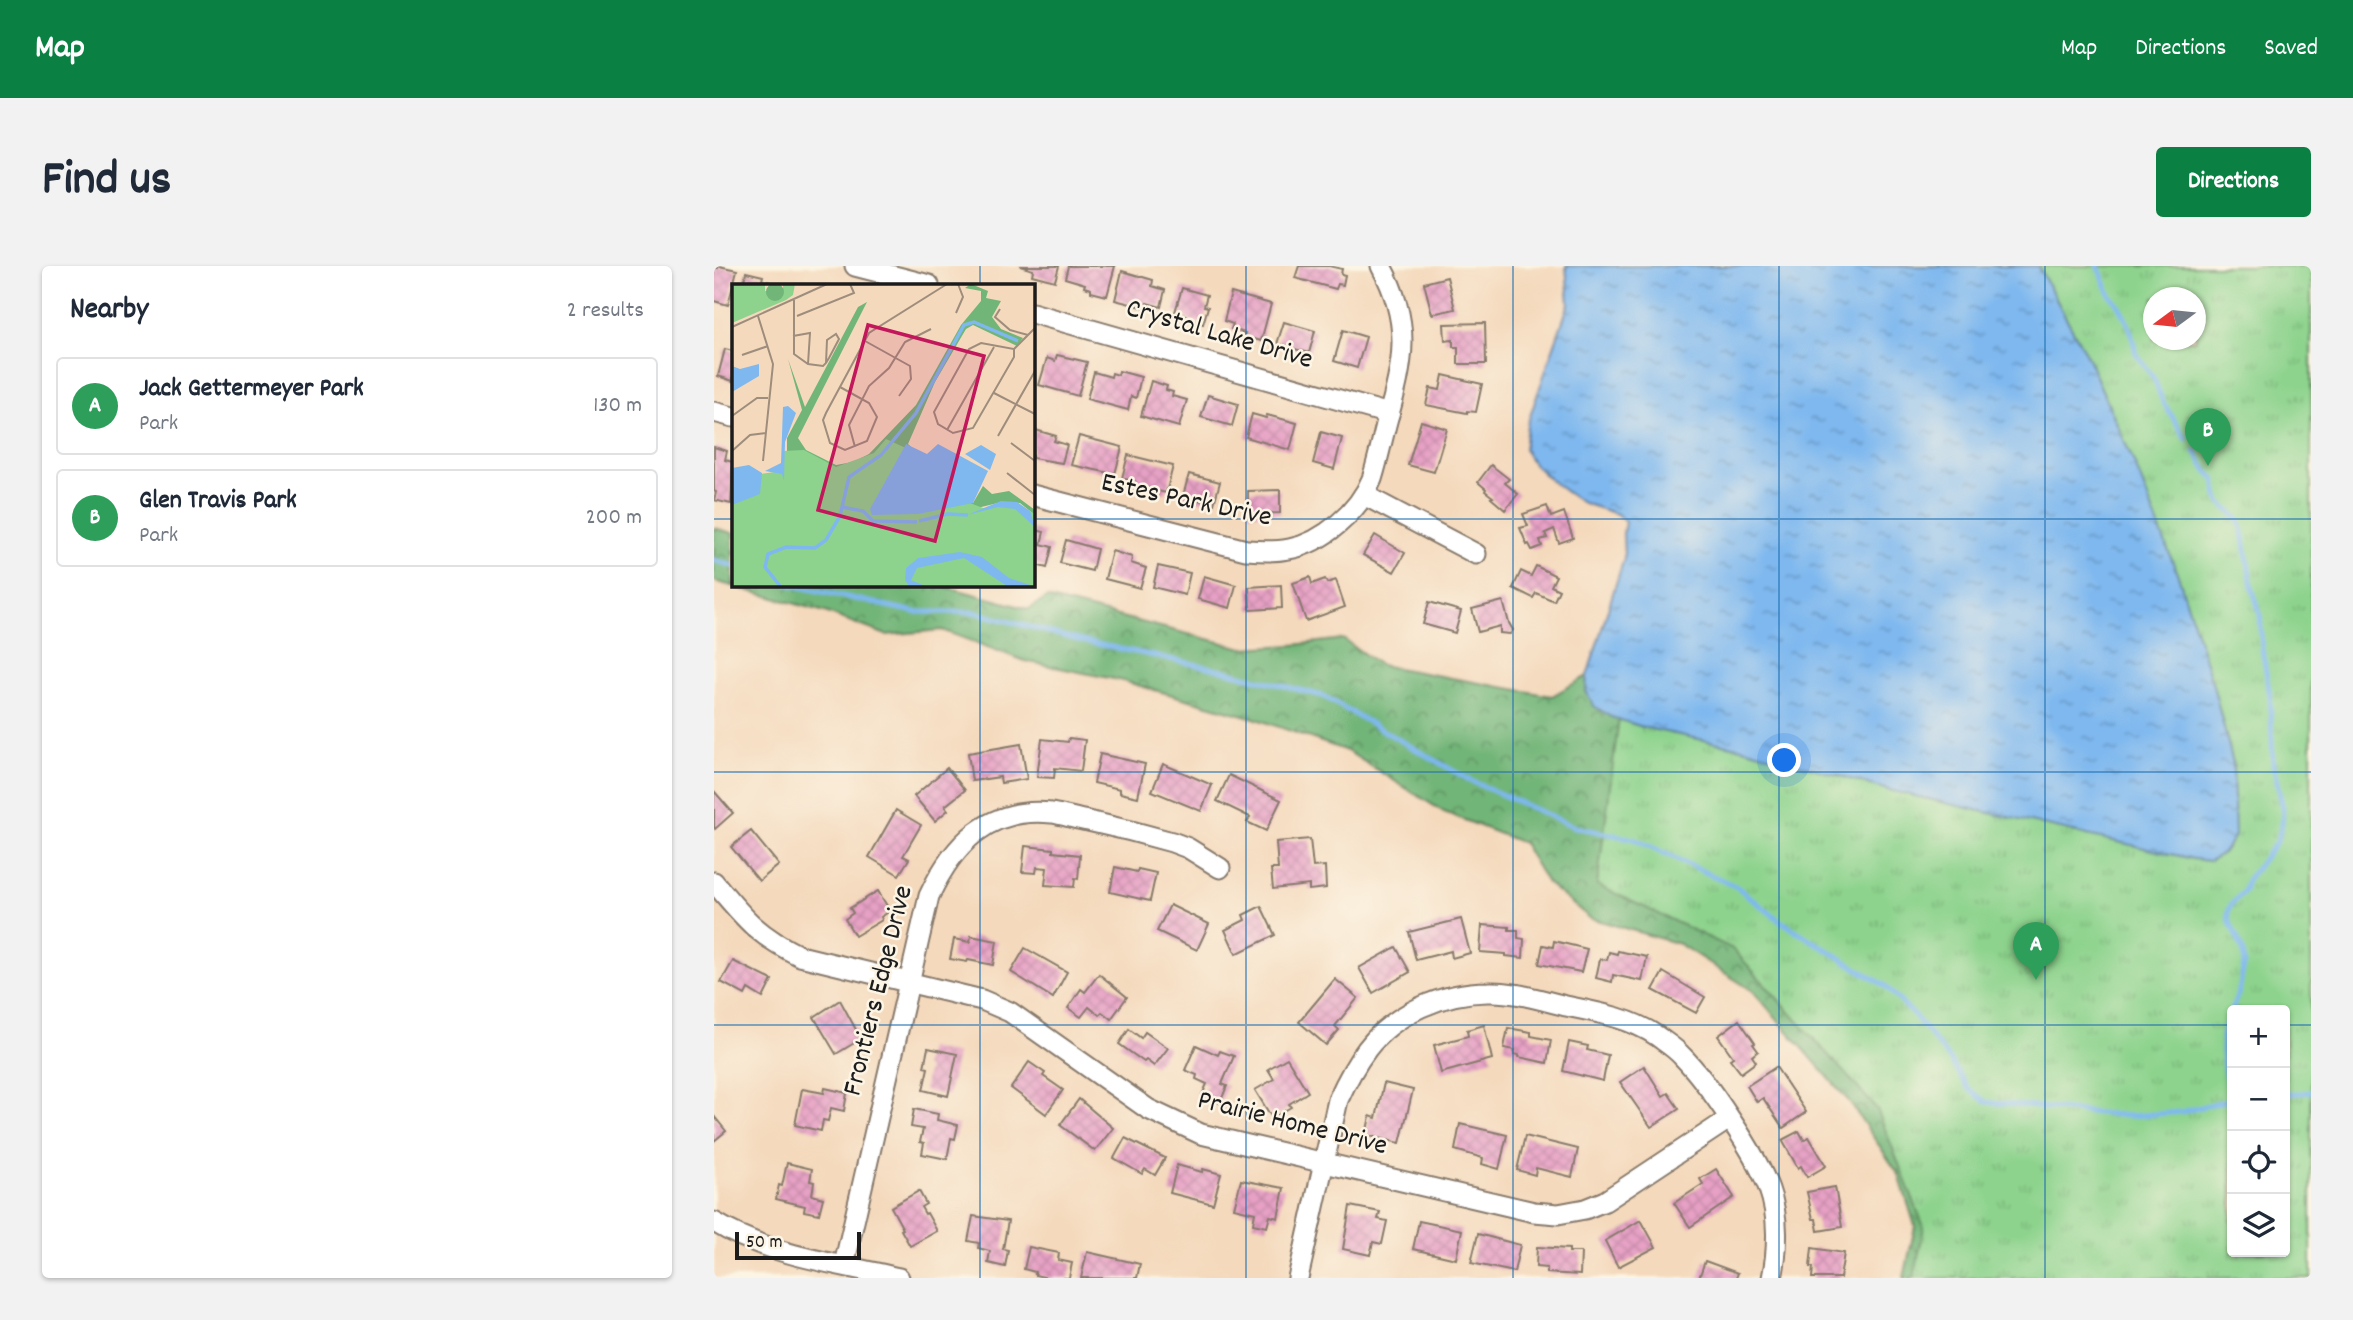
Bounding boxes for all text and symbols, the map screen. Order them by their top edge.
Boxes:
text: Map [35,26,85,73]
text: Map [2061,32,2097,66]
text: Directions [2135,32,2226,66]
text: Saved [2264,32,2318,66]
text: Find us [42,147,171,217]
button: Directions [2156,147,2311,217]
inset map [732,284,1034,586]
north arrow [2143,287,2206,350]
text: Nearby [70,290,148,333]
street label: Crystal Lake Drive [1121,290,1317,382]
text: 2 results [567,295,644,328]
text: Jack Gettermeyer Park [139,371,364,408]
text: A [89,390,101,423]
text: 130 m [593,390,642,423]
text: Park [139,408,178,441]
pin: B [2185,408,2231,466]
street label: Estes Park Drive [1097,464,1275,540]
text: Glen Travis Park [139,483,297,520]
text: B [90,502,100,535]
text: 200 m [586,502,642,535]
text: Park [139,520,178,553]
your location [1767,743,1801,777]
street label: Frontiers Edge Drive [835,882,925,1100]
pin: A [2013,922,2059,980]
map controls [2227,1005,2290,1257]
button: + [2227,1005,2290,1068]
button: − [2227,1068,2290,1131]
street label: Prairie Home Drive [1193,1082,1391,1168]
button: locate [2227,1131,2290,1194]
button: layers [2227,1194,2290,1257]
scale bar [735,1229,861,1261]
text: 50 m [746,1230,783,1257]

